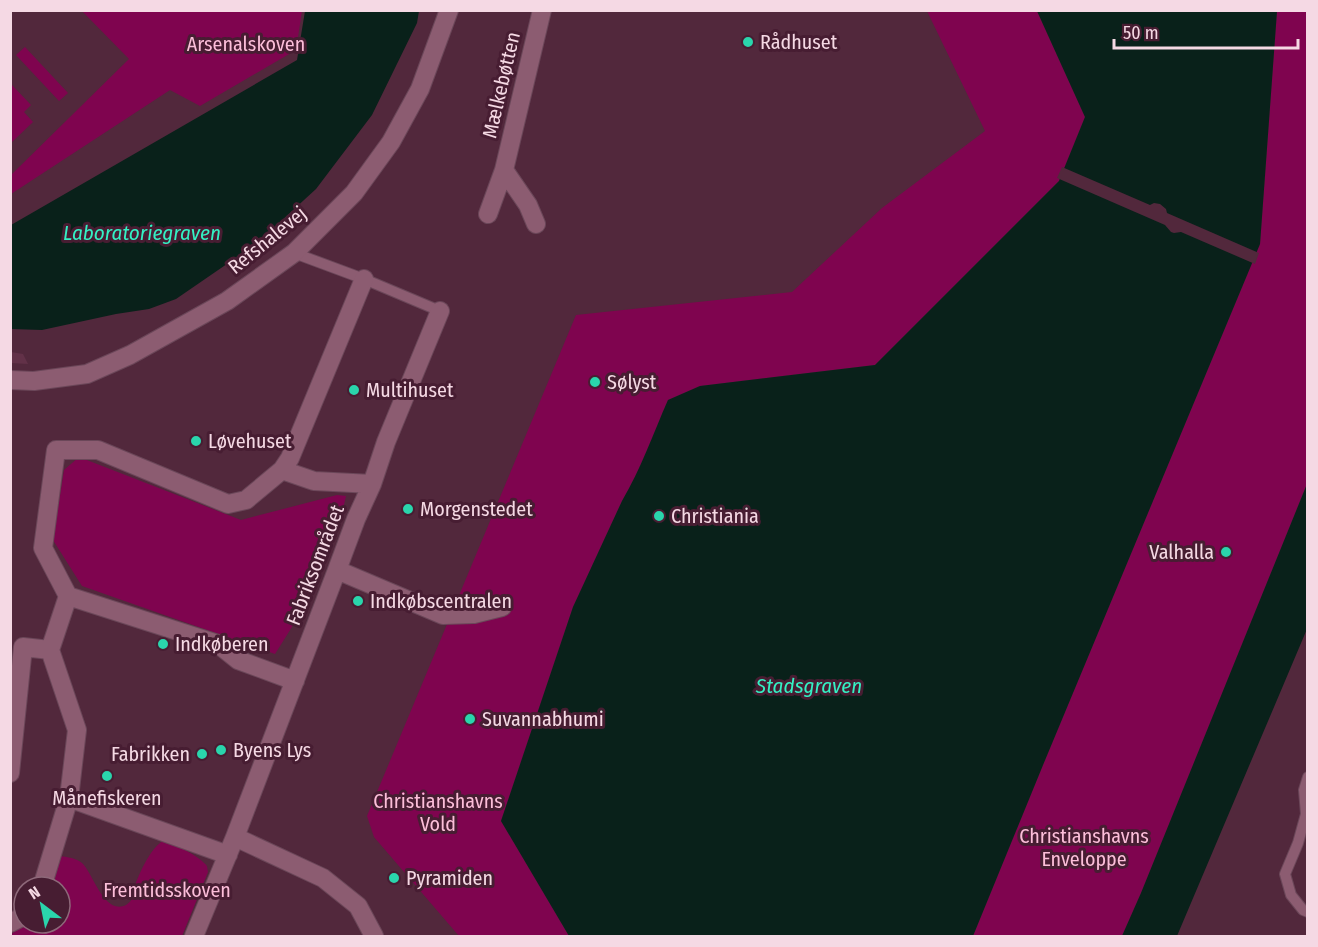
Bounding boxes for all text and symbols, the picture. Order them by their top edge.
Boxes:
scale bar [1114,12,1298,50]
text: 50 m [1123,22,1159,44]
street label: Mælkebøtten [477,30,525,140]
place label: Rådhuset [760,30,838,54]
park label: Arsenalskoven [187,32,305,56]
marker: Rådhuset [741,35,755,49]
street label: Refshalevej [223,201,311,279]
water label: Laboratoriegraven [63,220,221,246]
place label: Sølyst [607,370,657,394]
marker: Sølyst [588,375,602,389]
place label: Multihuset [366,378,454,402]
marker: Multihuset [347,383,361,397]
place label: Løvehuset [208,429,292,453]
marker: Løvehuset [189,434,203,448]
place label: Morgenstedet [420,497,533,521]
street label: Fabriksområdet [281,501,349,629]
marker: Morgenstedet [401,502,415,516]
place label: Christiania [671,504,759,528]
marker: Christiania [652,509,666,523]
place label: Valhalla [1149,540,1214,564]
marker: Valhalla [1219,545,1233,559]
place label: Indkøbscentralen [370,589,512,613]
marker: Indkøbscentralen [351,594,365,608]
place label: Indkøberen [175,632,269,656]
marker: Indkøberen [156,637,170,651]
water label: Stadsgraven [755,673,862,699]
place label: Suvannabhumi [482,707,604,731]
marker: Suvannabhumi [463,712,477,726]
place label: Byens Lys [233,738,311,762]
place label: Fabrikken [111,742,190,766]
marker: Byens Lys [214,743,228,757]
marker: Fabrikken [195,747,209,761]
marker: Månefiskeren [100,769,114,783]
place label: Månefiskeren [52,786,162,810]
park label: Christianshavns Vold [373,789,503,836]
park label: Christianshavns Enveloppe [1019,824,1149,871]
place label: Pyramiden [406,866,493,890]
marker: Pyramiden [387,871,401,885]
north arrow [12,875,72,935]
park label: Fremtidsskoven [103,878,231,902]
text: N [25,882,43,903]

